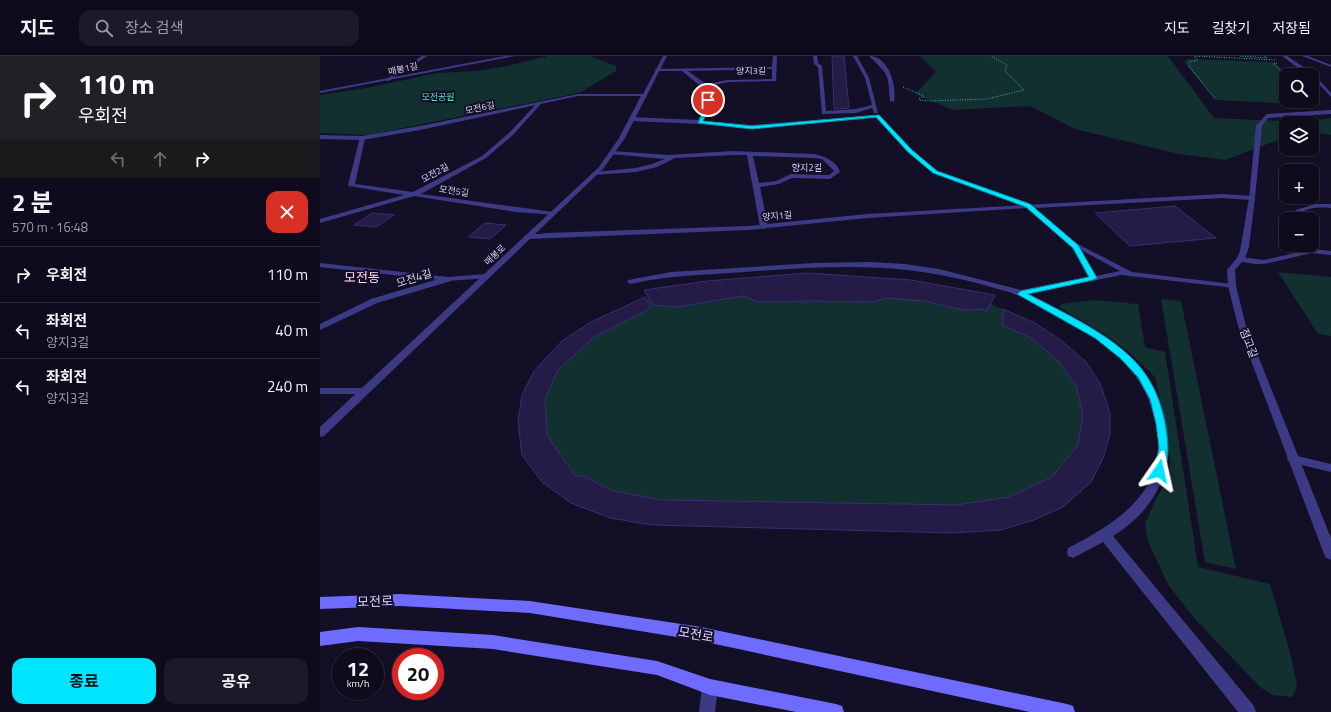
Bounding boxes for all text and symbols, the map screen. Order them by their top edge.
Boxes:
search box [79,10,359,46]
text: 지도 [20,13,55,42]
text: 장소 검색 [125,16,183,39]
icon: search [93,17,115,39]
text: 지도 [1164,17,1190,38]
text: 길찾기 [1212,17,1250,38]
text: 저장됨 [1272,17,1311,38]
street label: 매봉1길 [387,59,419,78]
text: 110 m [78,62,155,105]
street label: 양지3길 [736,64,766,77]
map controls [1279,68,1319,252]
button: search [1279,68,1319,108]
icon: right [12,72,64,124]
pin [691,83,725,117]
icon: arrive [697,89,719,111]
park label: 모전공원 [421,90,455,103]
street label: 모전6길 [464,98,496,117]
text: 우회전 [78,102,128,129]
button: layers [1279,116,1319,156]
icon: left [107,148,129,170]
icon: ahead [149,148,171,170]
icon: right [191,148,213,170]
street label: 모전2길 [419,160,451,185]
street label: 양지2길 [792,161,822,174]
button: + [1279,164,1319,204]
street label: 모전5길 [438,182,470,199]
text: 2 분 [12,184,53,220]
button: close [266,191,308,233]
street label: 양지1길 [762,208,792,223]
button: − [1279,212,1319,252]
text: 570 m · 16:48 [12,217,88,237]
street label: 매봉로 [481,241,508,268]
text: 우회전 [46,263,87,286]
text: 110 m [267,263,308,286]
icon: right [12,264,34,286]
street label: 모전4길 [394,265,434,291]
district label: 모전동 [344,267,380,287]
text: 좌회전 [46,309,87,332]
text: 40 m [275,319,308,342]
icon: left [12,320,34,342]
street label: 점고길 [1236,326,1262,360]
text: 양지3길 [46,332,89,352]
text: 좌회전 [46,365,87,388]
text: 240 m [267,375,308,398]
icon: left [12,376,34,398]
text: 양지3길 [46,388,89,408]
position arrow [1138,450,1180,492]
street label: 모전로 [357,590,393,612]
street label: 모전로 [677,621,715,647]
speed limit sign: 20 [392,648,444,700]
text: 12 [347,653,369,684]
button: 종료 [12,658,156,704]
button: 공유 [164,658,308,704]
text: km/h [347,676,369,691]

